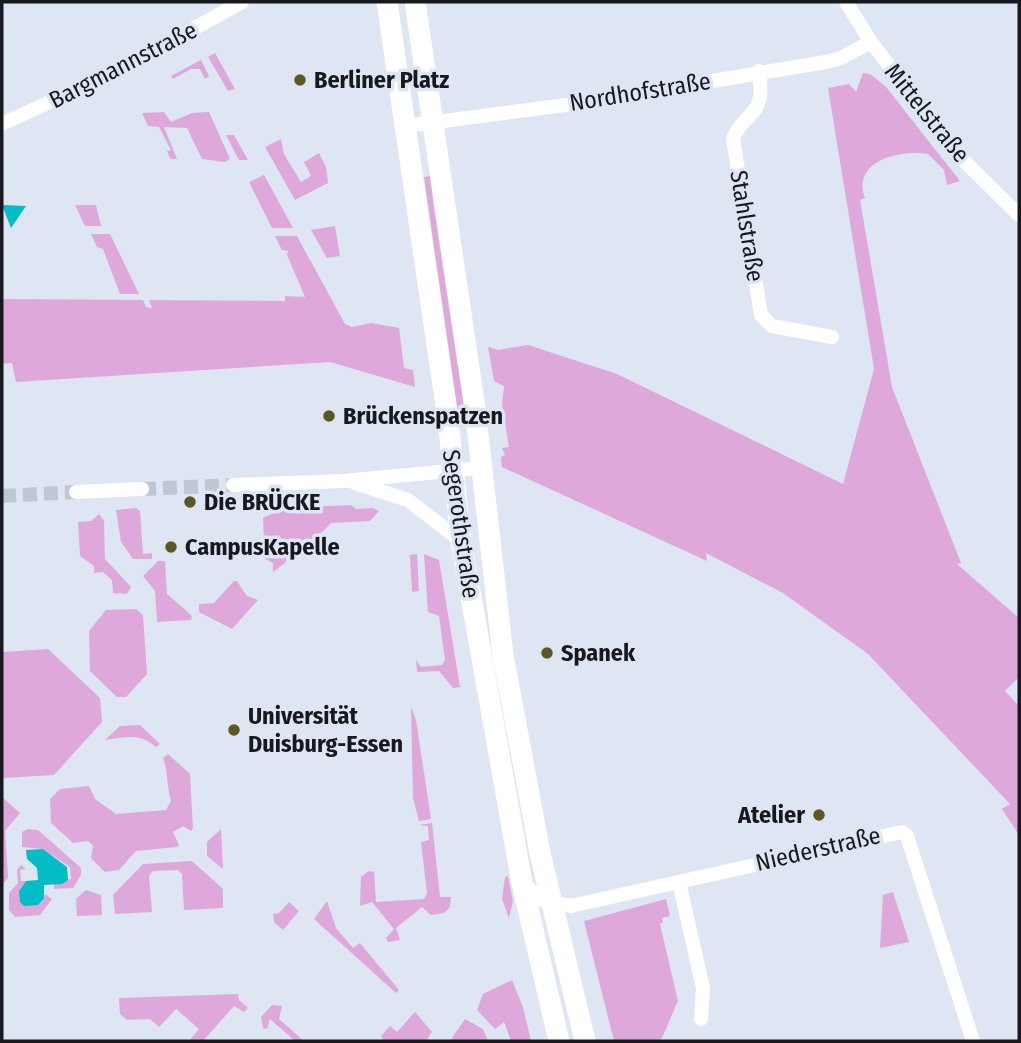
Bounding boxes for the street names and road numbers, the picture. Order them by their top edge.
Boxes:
street label: Bargmannstraße [45,16,201,114]
street label: Mittelstraße [879,58,975,168]
street label: Nordhofstraße [567,67,713,117]
street label: Stahlstraße [724,168,770,284]
street label: Segerothstraße [437,448,485,600]
street label: Niederstraße [753,821,883,877]

